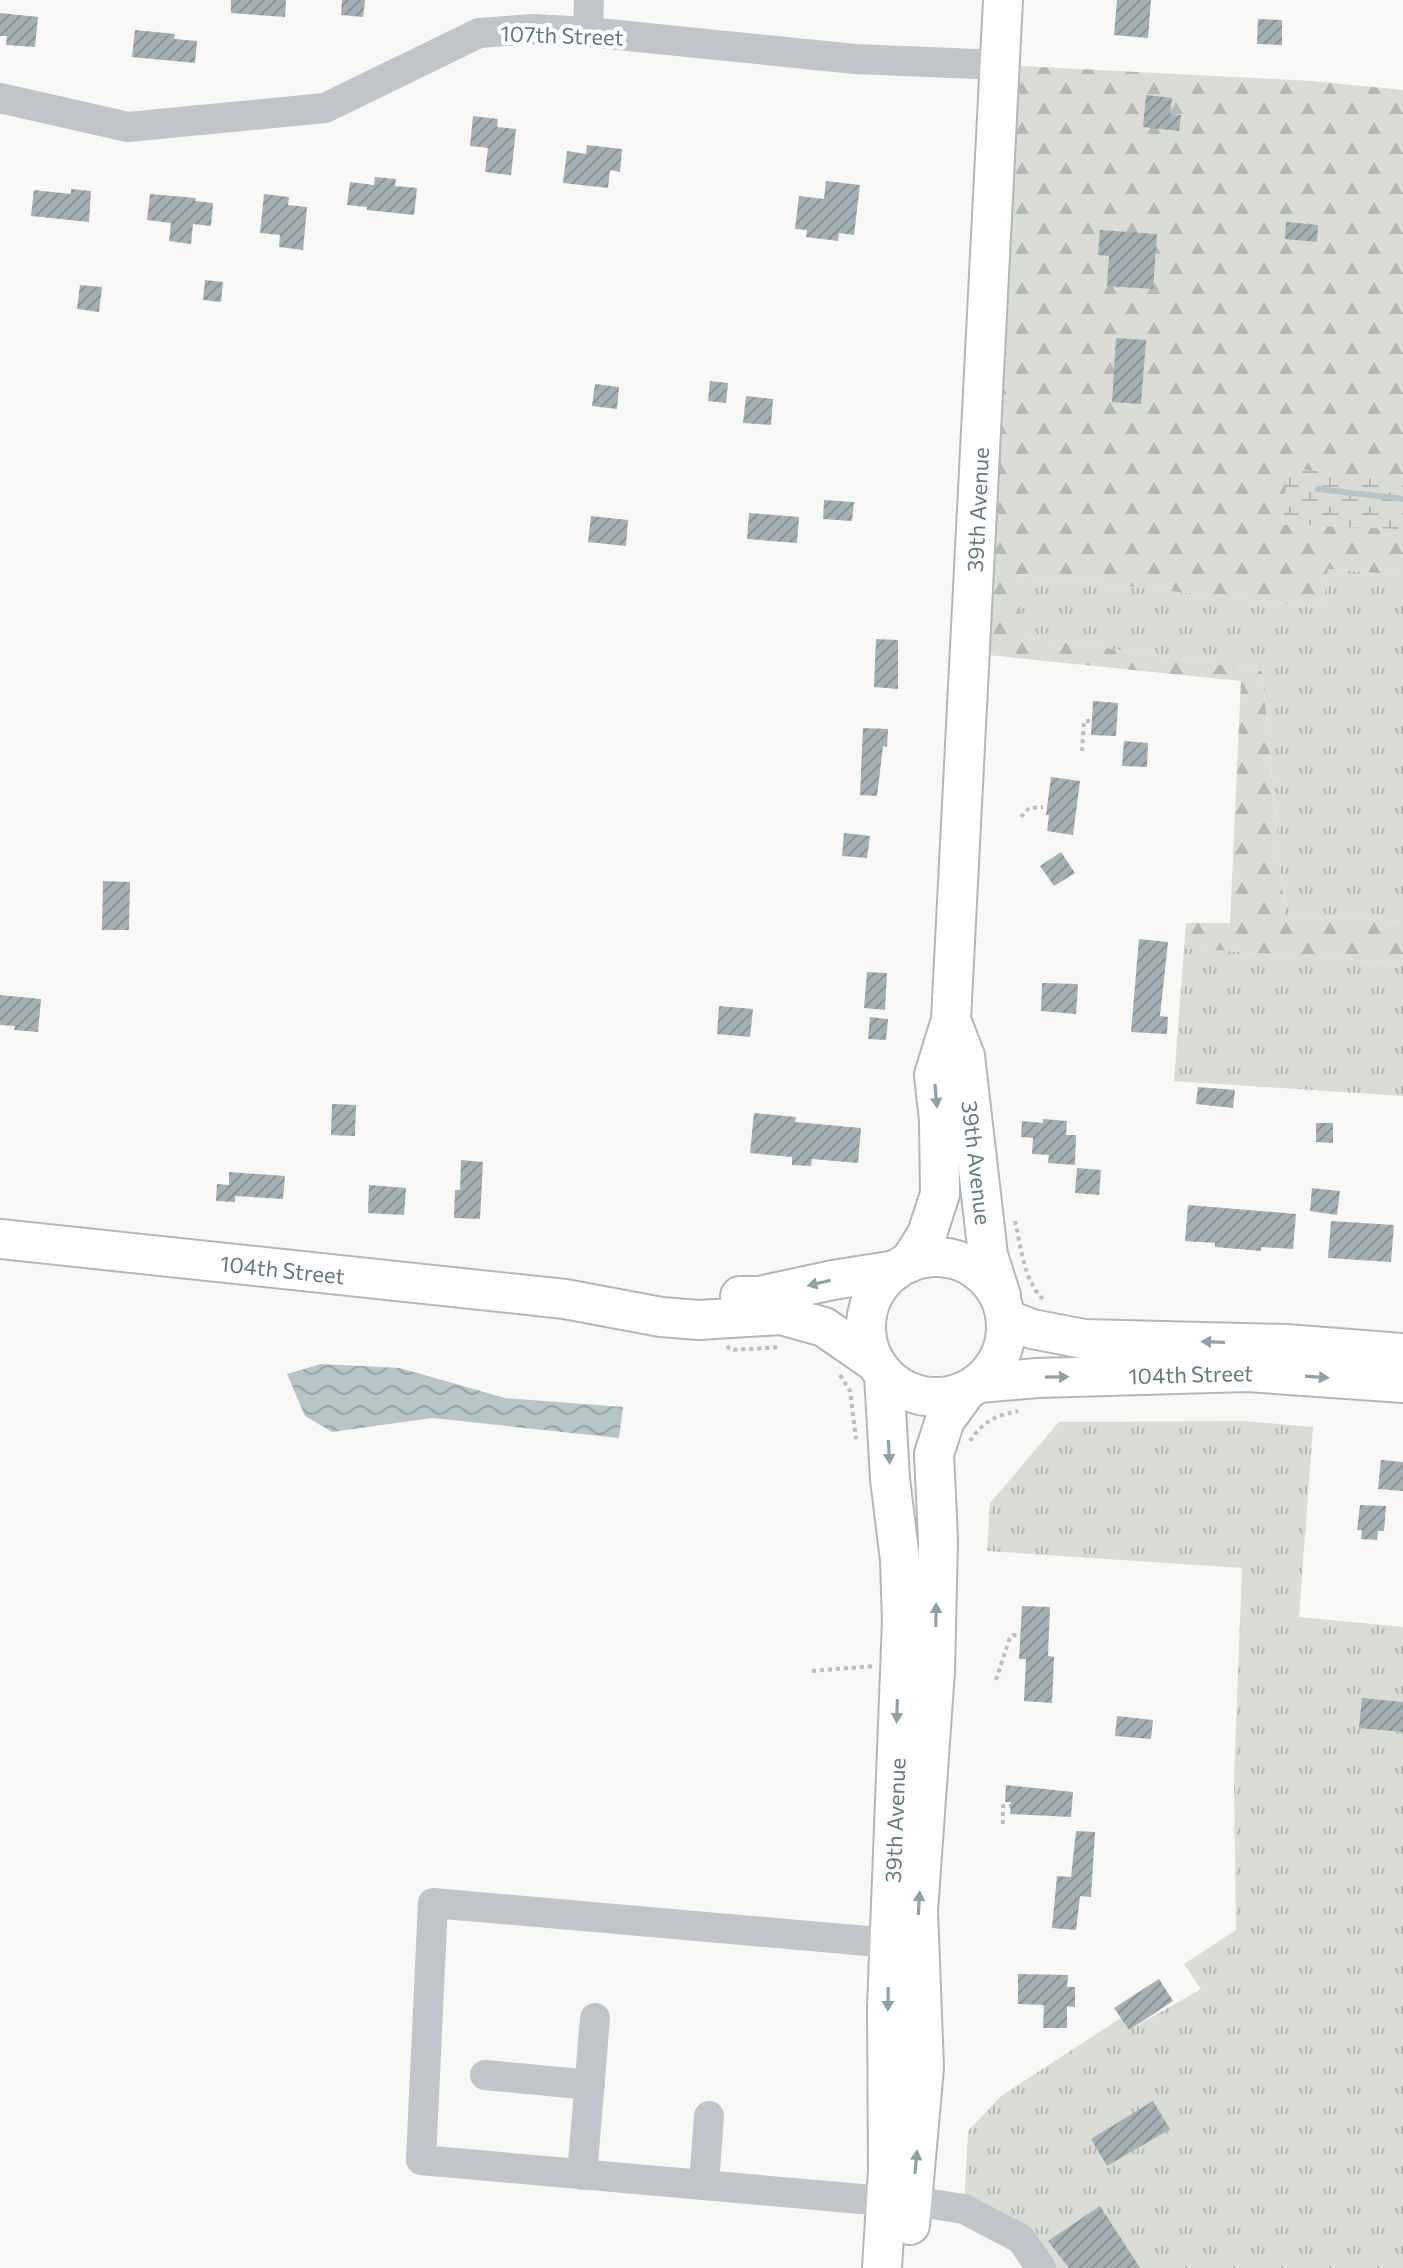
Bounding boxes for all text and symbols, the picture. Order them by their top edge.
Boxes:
street label: 107th Street [500,19,624,51]
street label: 39th Avenue [960,447,994,573]
one-way arrow [930,1084,943,1109]
street label: 39th Avenue [957,1099,998,1226]
street label: 104th Street [219,1249,346,1289]
one-way arrow [806,1277,831,1290]
one-way arrow [1200,1336,1225,1349]
street label: 104th Street [1128,1358,1254,1389]
one-way arrow [1045,1371,1070,1384]
one-way arrow [1305,1371,1330,1384]
one-way arrow [882,1440,895,1465]
one-way arrow [930,1602,943,1627]
one-way arrow [891,1699,904,1724]
street label: 39th Avenue [878,1757,910,1883]
one-way arrow [913,1890,926,1915]
one-way arrow [882,1987,894,2012]
one-way arrow [910,2149,923,2174]

